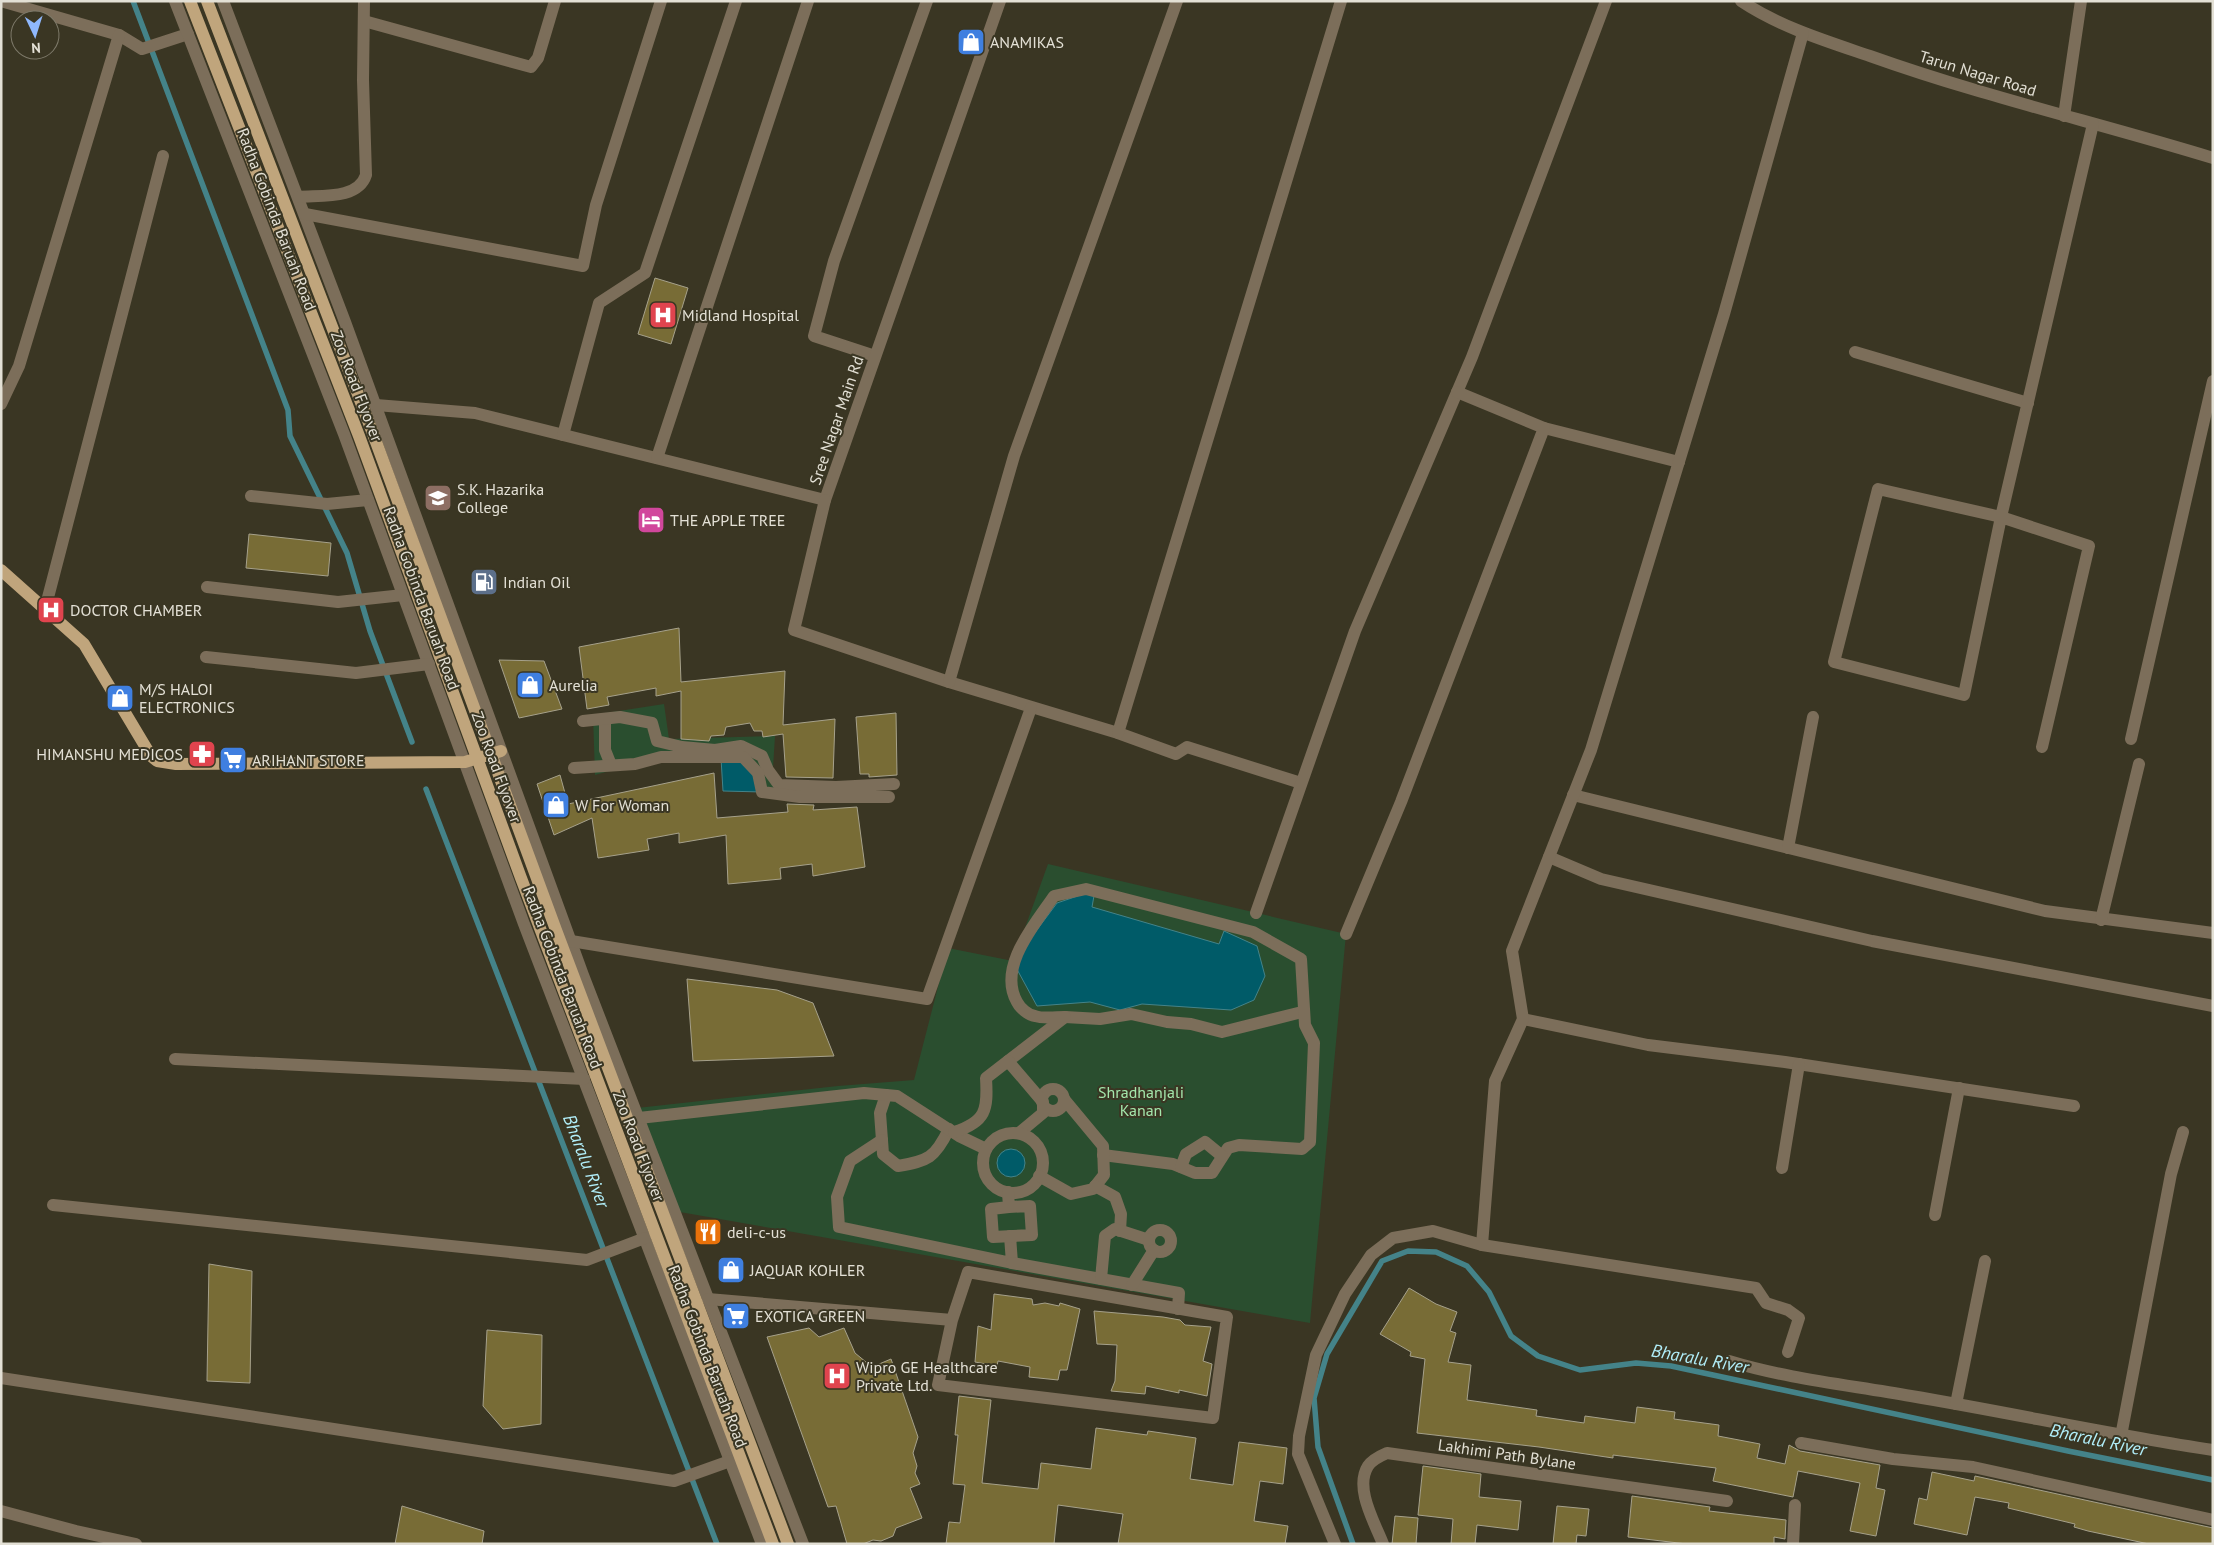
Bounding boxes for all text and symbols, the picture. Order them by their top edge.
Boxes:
north arrow [10,10,60,60]
shop icon: ANAMIKAS [956,27,986,57]
place label: ANAMIKAS [990,32,1064,52]
text: N [31,39,41,57]
street label: Tarun Nagar Road [1917,46,2039,100]
street label: Radha Gobinda Baruah Road [233,125,321,313]
hospital icon: Midland Hospital [648,300,678,330]
place label: Midland Hospital [682,305,799,325]
street label: Zoo Road Flyover [327,328,388,445]
street label: Sree Nagar Main Rd [805,353,867,487]
place label: S.K. Hazarika College [457,479,544,517]
school or university icon: S.K. Hazarika College [423,483,453,513]
street label: Radha Gobinda Baruah Road [379,503,465,693]
hotel icon: THE APPLE TREE [636,505,666,535]
place label: THE APPLE TREE [670,510,785,530]
fuel station icon: Indian Oil [469,567,499,597]
place label: Indian Oil [503,572,570,592]
hospital icon: DOCTOR CHAMBER [36,595,66,625]
place label: DOCTOR CHAMBER [70,600,202,620]
shop icon: Aurelia [515,670,545,700]
place label: Aurelia [549,675,597,695]
place label: M/S HALOI ELECTRONICS [139,679,235,717]
shop icon: M/S HALOI ELECTRONICS [105,683,135,713]
street label: Zoo Road Flyover [468,709,527,826]
pharmacy icon: HIMANSHU MEDICOS [187,739,217,769]
place label: HIMANSHU MEDICOS [36,744,183,764]
supermarket icon: ARIHANT STORE [218,745,248,775]
place label: ARIHANT STORE [252,750,365,770]
shop icon: W For Woman [541,790,571,820]
place label: W For Woman [575,795,669,815]
street label: Radha Gobinda Baruah Road [519,883,607,1071]
park label: Shradhanjali Kanan [1098,1082,1184,1120]
street label: Zoo Road Flyover [609,1088,670,1205]
water label: Bharalu River [558,1111,615,1212]
restaurant icon: deli-c-us [693,1217,723,1247]
place label: deli-c-us [727,1222,786,1242]
shop icon: JAQUAR KOHLER [716,1255,746,1285]
place label: JAQUAR KOHLER [749,1260,865,1280]
street label: Radha Gobinda Baruah Road [664,1262,752,1450]
supermarket icon: EXOTICA GREEN [721,1301,751,1331]
place label: EXOTICA GREEN [755,1306,865,1326]
water label: Bharalu River [1650,1339,1752,1379]
place label: Wipro GE Healthcare Private Ltd. [856,1357,998,1395]
hospital icon: Wipro GE Healthcare Private Ltd. [822,1361,852,1391]
water label: Bharalu River [2048,1418,2150,1461]
street label: Lakhimi Path Bylane [1437,1434,1577,1474]

